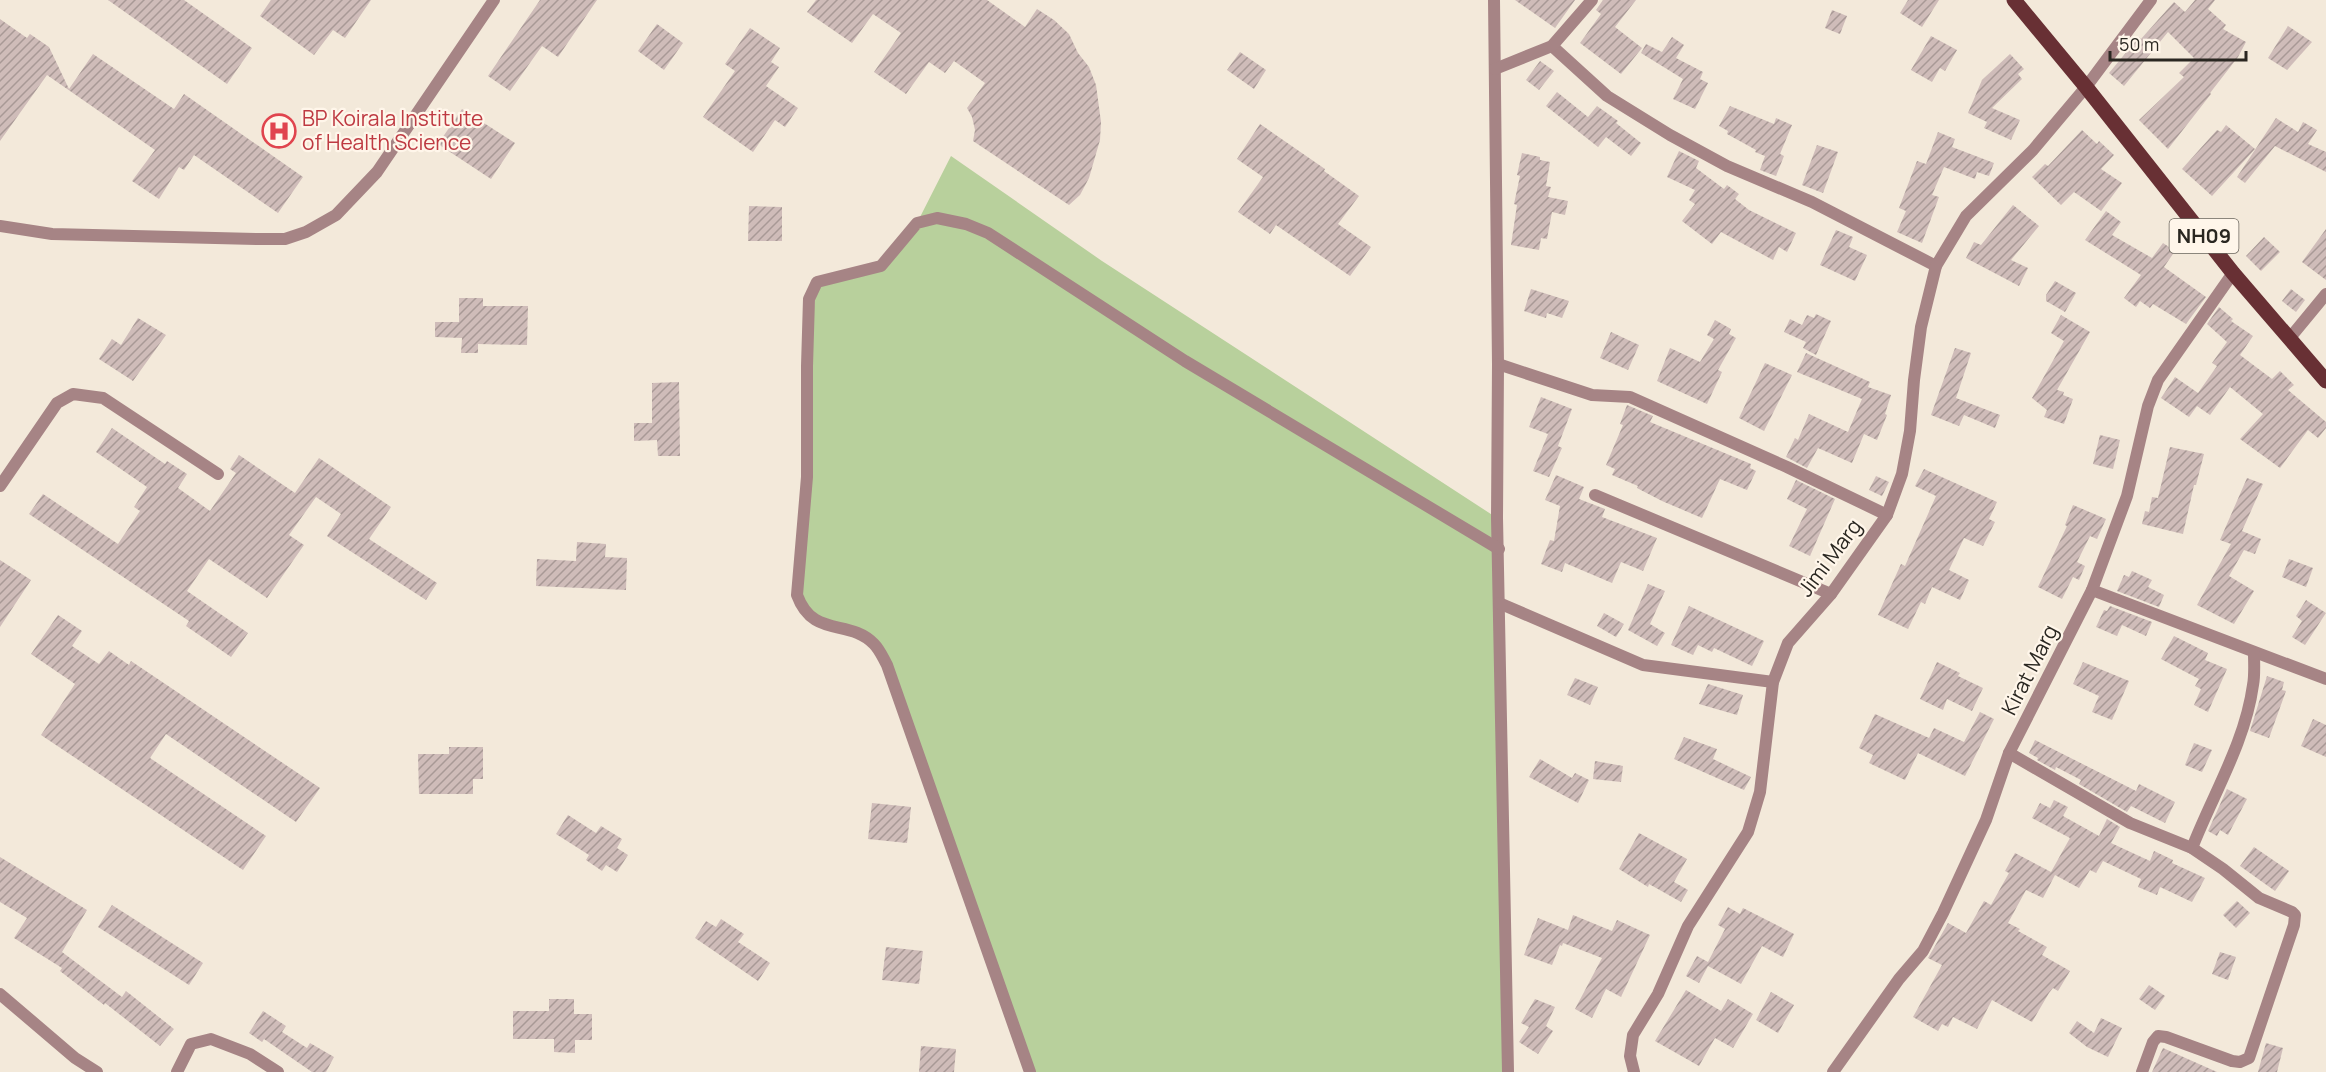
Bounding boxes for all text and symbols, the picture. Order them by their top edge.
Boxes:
scale bar [2110,24,2246,62]
text: 50 m [2119,32,2159,56]
place label: BP Koirala Institute of Health Science [302,104,483,156]
hospital icon: BP Koirala Institute of Health Science [261,113,297,149]
road number: NH09 [2170,219,2238,253]
street label: Jimi Marg [1791,513,1868,602]
street label: Kirat Marg [1994,620,2064,719]

